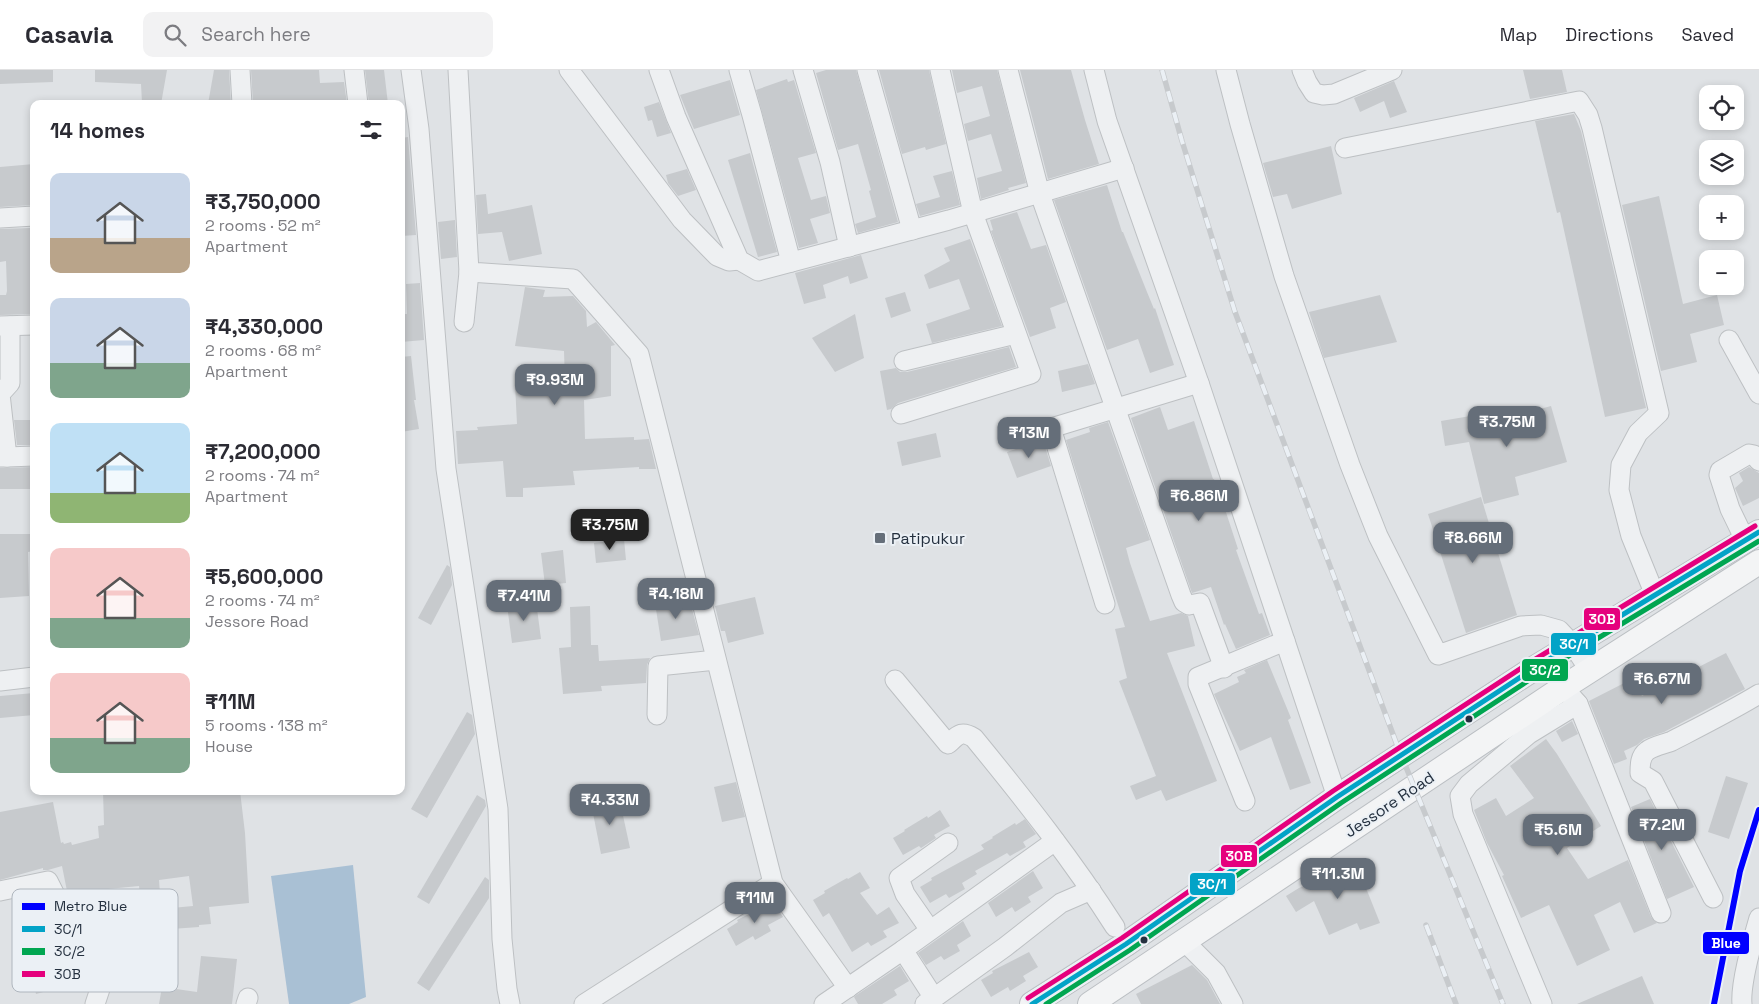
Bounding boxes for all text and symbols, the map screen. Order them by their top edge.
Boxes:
search box [143,12,493,57]
text: Casavia [25,19,113,50]
icon: search [161,21,189,49]
text: Search here [201,22,311,47]
text: Map [1500,23,1537,46]
text: Directions [1565,23,1654,46]
text: Saved [1682,23,1734,46]
map controls [1699,85,1744,295]
button: locate [1699,85,1744,130]
icon: filters [357,116,385,144]
text: 14 homes [50,117,145,144]
button: layers [1699,140,1744,185]
text: ₹3,750,000 [205,188,321,215]
icon: home [90,193,150,253]
button: + [1699,195,1744,240]
text: 2 rooms · 52 m² [205,215,321,236]
text: Apartment [205,236,288,257]
button: − [1699,250,1744,295]
text: ₹4,330,000 [205,313,323,340]
icon: home [90,318,150,378]
text: 2 rooms · 68 m² [205,340,321,361]
text: Apartment [205,361,288,382]
pin: ₹9.93M [514,364,596,406]
text: ₹9.93M [526,369,584,390]
pin: ₹3.75M [1466,406,1548,448]
text: ₹3.75M [1479,411,1535,432]
pin: ₹13M [999,416,1059,459]
text: ₹13M [1008,422,1050,443]
text: ₹7,200,000 [205,438,321,465]
icon: home [90,443,150,503]
text: 2 rooms · 74 m² [205,465,320,486]
pin: ₹6.86M [1158,480,1240,522]
text: ₹6.86M [1170,485,1228,506]
text: Apartment [205,486,288,507]
pin: ₹3.75M [569,508,651,551]
text: ₹3.75M [582,514,638,535]
pin: ₹8.66M [1432,522,1514,564]
text: ₹8.66M [1444,527,1502,548]
place label: Patipukur [891,528,965,549]
marker: Patipukur [873,531,887,545]
text: ₹5,600,000 [205,563,323,590]
icon: home [90,568,150,628]
pin: ₹4.18M [635,578,717,620]
pin: ₹7.41M [483,580,565,622]
text: ₹4.18M [648,583,704,604]
text: ₹7.41M [497,585,551,606]
text: 2 rooms · 74 m² [205,590,320,611]
line badge: 30B [1583,607,1621,631]
text: 30B [1589,610,1615,628]
text: Jessore Road [205,611,309,632]
line badge: 3C/1 [1550,632,1597,656]
text: 3C/1 [1559,635,1589,653]
line badge: 3C/2 [1521,658,1569,682]
text: 3C/2 [1529,661,1561,679]
pin: ₹6.67M [1621,662,1703,705]
text: ₹6.67M [1633,668,1691,689]
text: ₹11M [205,688,256,715]
icon: home [90,693,150,753]
unlabelled marker [1464,714,1474,724]
text: 5 rooms · 138 m² [205,715,328,736]
text: House [205,736,253,757]
street label: Jessore Road [1340,767,1438,842]
pin: ₹4.33M [569,784,651,826]
text: ₹4.33M [581,789,639,810]
pin: ₹7.2M [1627,808,1697,851]
pin: ₹5.6M [1523,814,1593,856]
text: ₹7.2M [1639,814,1685,835]
text: ₹5.6M [1534,819,1582,840]
line badge: 30B [1220,844,1258,868]
text: 30B [1226,847,1252,865]
pin: ₹11.3M [1297,858,1379,900]
text: ₹11.3M [1311,863,1365,884]
line badge: 3C/1 [1189,872,1236,896]
text: 3C/1 [1197,875,1227,893]
pin: ₹11M [725,882,785,924]
text: ₹11M [736,887,774,908]
legend [12,889,178,992]
text: Metro Blue [54,897,127,915]
text: 3C/1 [54,920,82,938]
line badge: Blue [1702,931,1750,955]
text: Blue [1711,934,1741,952]
unlabelled marker [1139,935,1149,945]
text: 3C/2 [54,942,85,960]
text: 30B [54,965,81,983]

